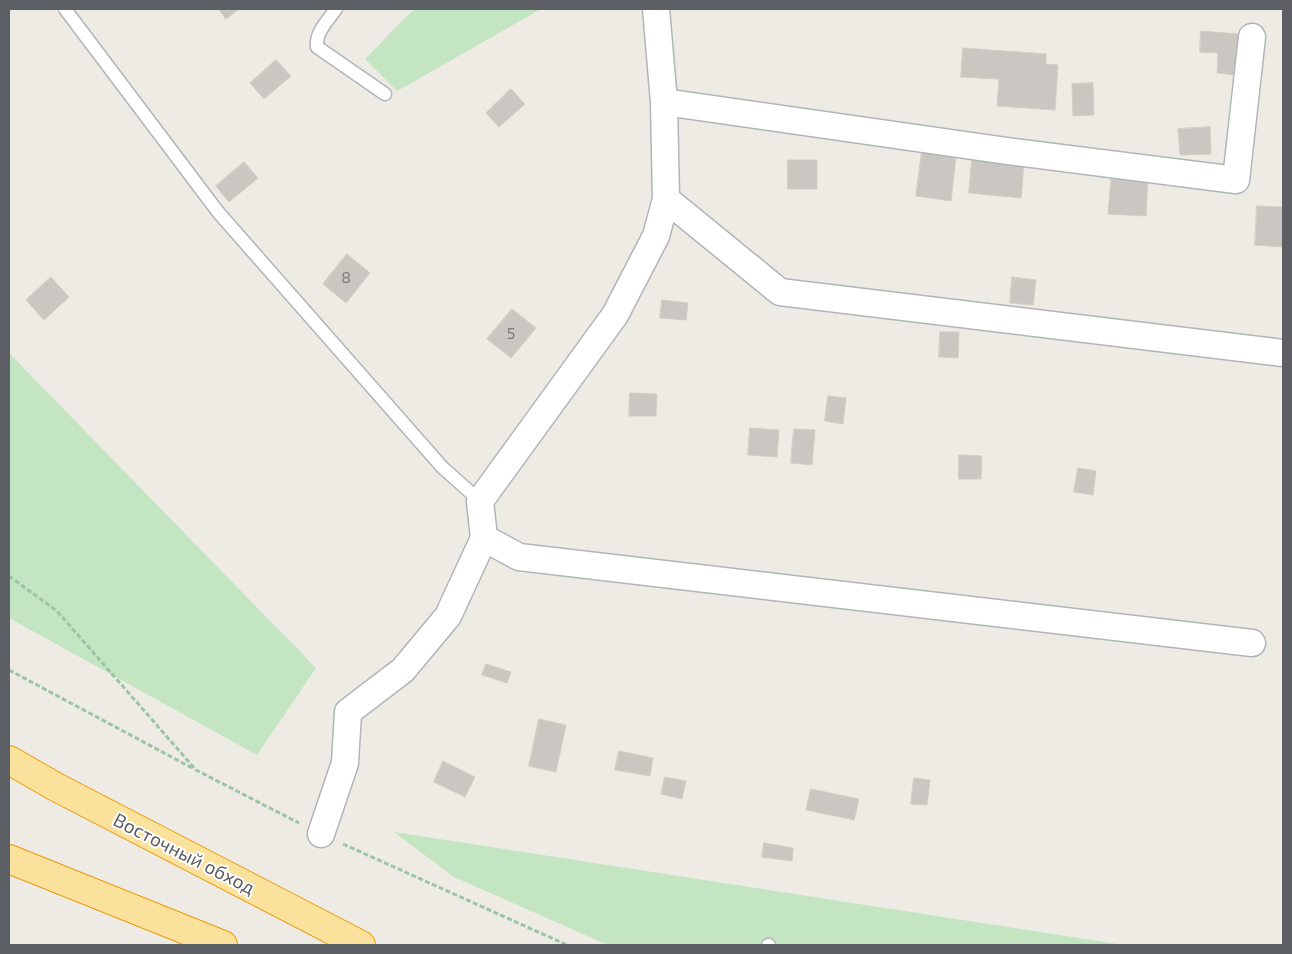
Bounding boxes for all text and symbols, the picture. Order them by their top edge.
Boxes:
house number: 8 [341,268,351,288]
house number: 5 [507,324,515,344]
street label: Восточный обход [109,809,259,899]

